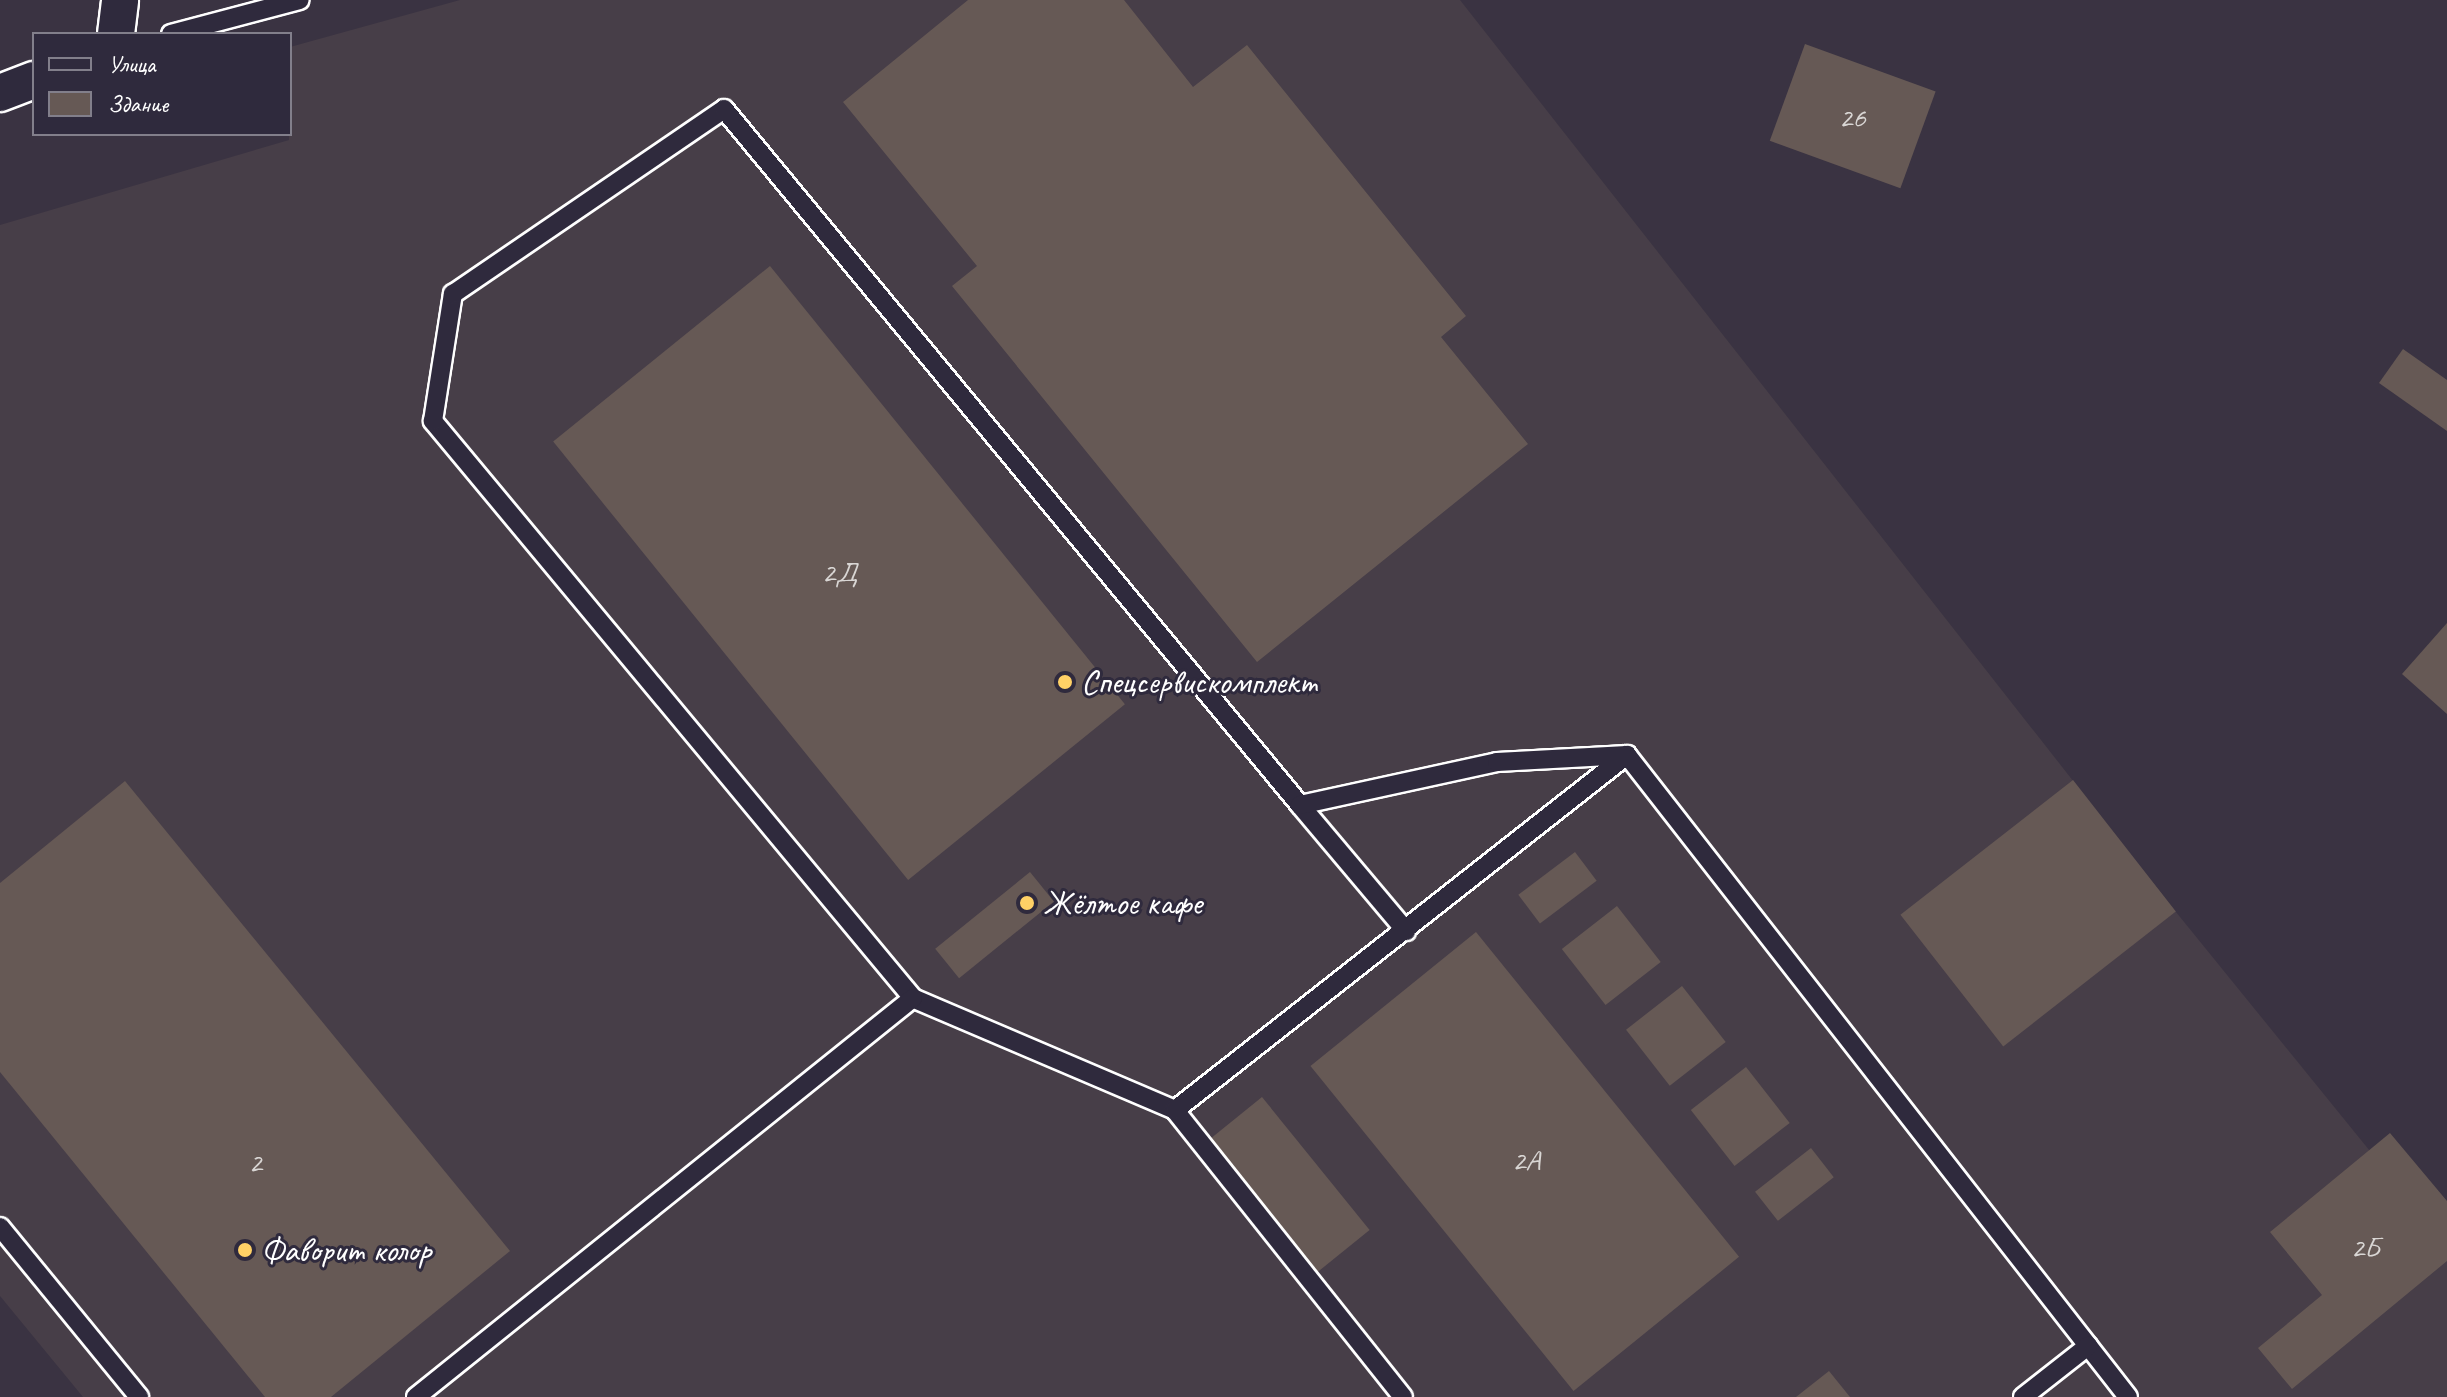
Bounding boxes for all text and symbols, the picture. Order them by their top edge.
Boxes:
legend [32,32,292,136]
text: Улица [108,49,156,79]
text: Здание [108,89,168,119]
house number: 26 [1839,99,1865,135]
house number: 2Д [821,554,857,590]
place label: Спецсервискомплект [1081,662,1317,702]
marker: Спецсервискомплект [1056,673,1074,691]
place label: Жёлтое кафе [1043,883,1202,923]
marker: Жёлтое кафе [1018,894,1036,912]
house number: 2А [1512,1142,1540,1178]
house number: 2 [248,1144,262,1180]
house number: 2Б [2351,1229,2379,1265]
place label: Фаворит колор [261,1230,431,1270]
marker: Фаворит колор [236,1241,254,1259]

